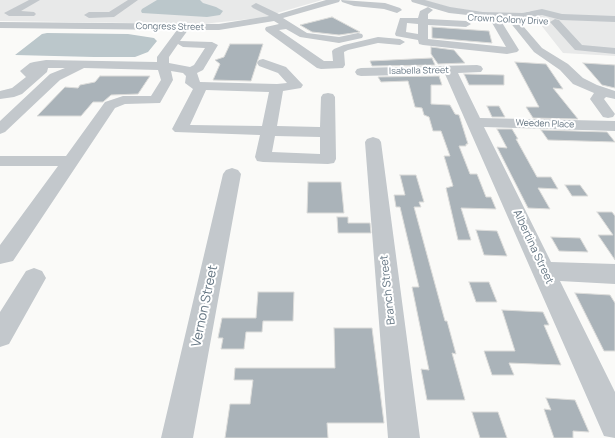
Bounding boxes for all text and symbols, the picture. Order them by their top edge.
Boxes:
street label: Crown Colony Drive [467,12,549,28]
street label: Congress Street [136,21,204,33]
street label: Isabella Street [389,65,449,77]
street label: Weeden Place [516,118,574,130]
street label: Albertina Street [510,208,556,286]
street label: Branch Street [378,254,398,326]
street label: Vernon Street [189,264,221,348]

